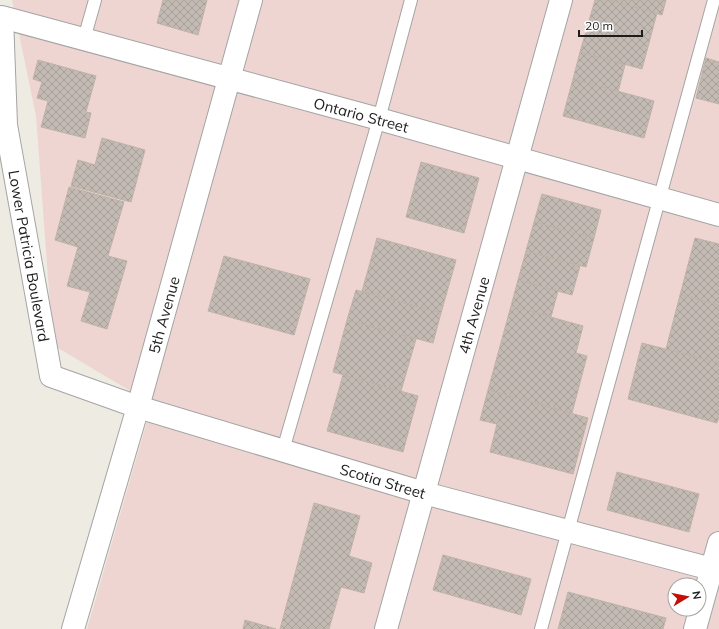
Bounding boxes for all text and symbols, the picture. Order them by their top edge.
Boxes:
scale bar [579,12,642,38]
text: 20 m [585,18,613,33]
street label: Ontario Street [311,93,411,137]
street label: Lower Patricia Boulevard [5,169,54,343]
street label: 5th Avenue [144,274,183,356]
street label: 4th Avenue [454,274,493,356]
street label: Scotia Street [338,459,428,502]
north arrow [667,577,707,617]
text: N [689,590,704,601]

